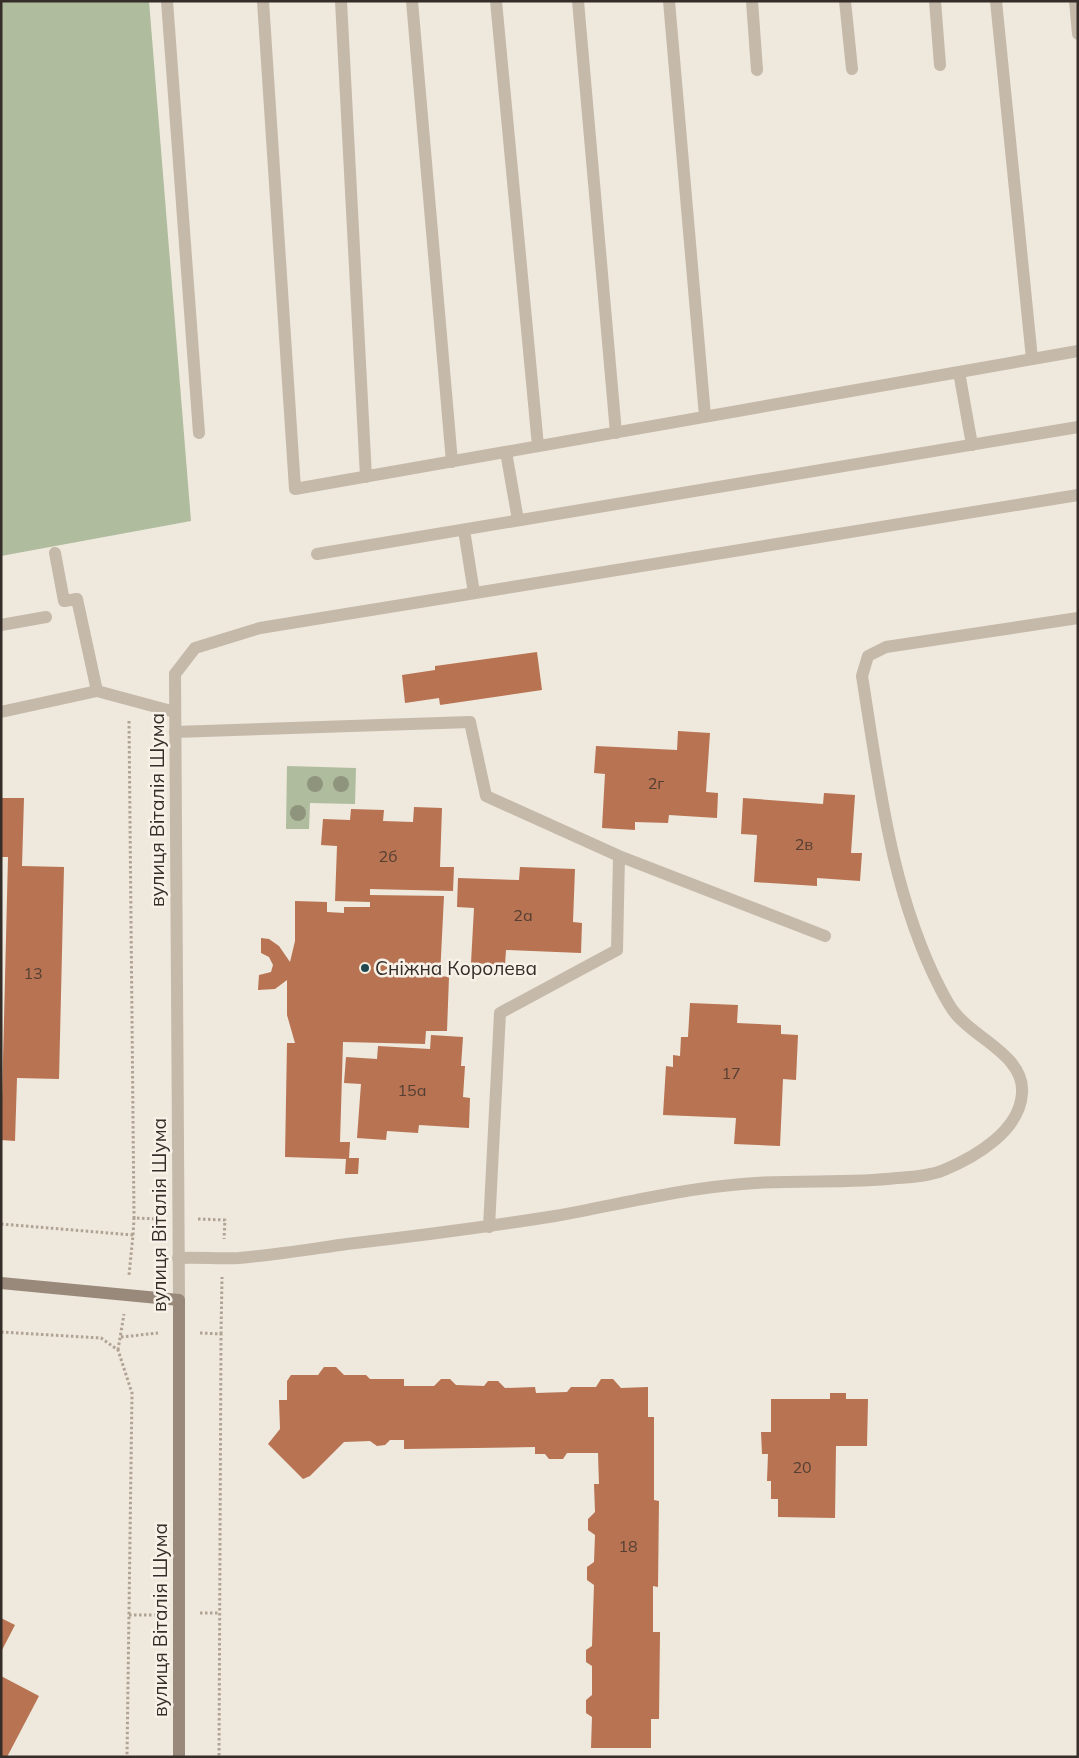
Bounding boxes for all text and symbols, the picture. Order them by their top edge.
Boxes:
street label: вулиця Віталія Шума [145,713,169,907]
house number: 2г [648,773,664,793]
house number: 2в [795,834,813,854]
house number: 2б [379,846,397,866]
house number: 2а [513,905,533,925]
place label: Сніжна Королева [375,956,537,980]
marker: Сніжна Королева [359,962,371,974]
house number: 13 [23,963,43,983]
house number: 17 [721,1063,741,1083]
house number: 15а [398,1080,426,1100]
street label: вулиця Віталія Шума [147,1118,171,1312]
house number: 20 [792,1457,812,1477]
street label: вулиця Віталія Шума [148,1523,172,1717]
house number: 18 [618,1536,638,1556]

